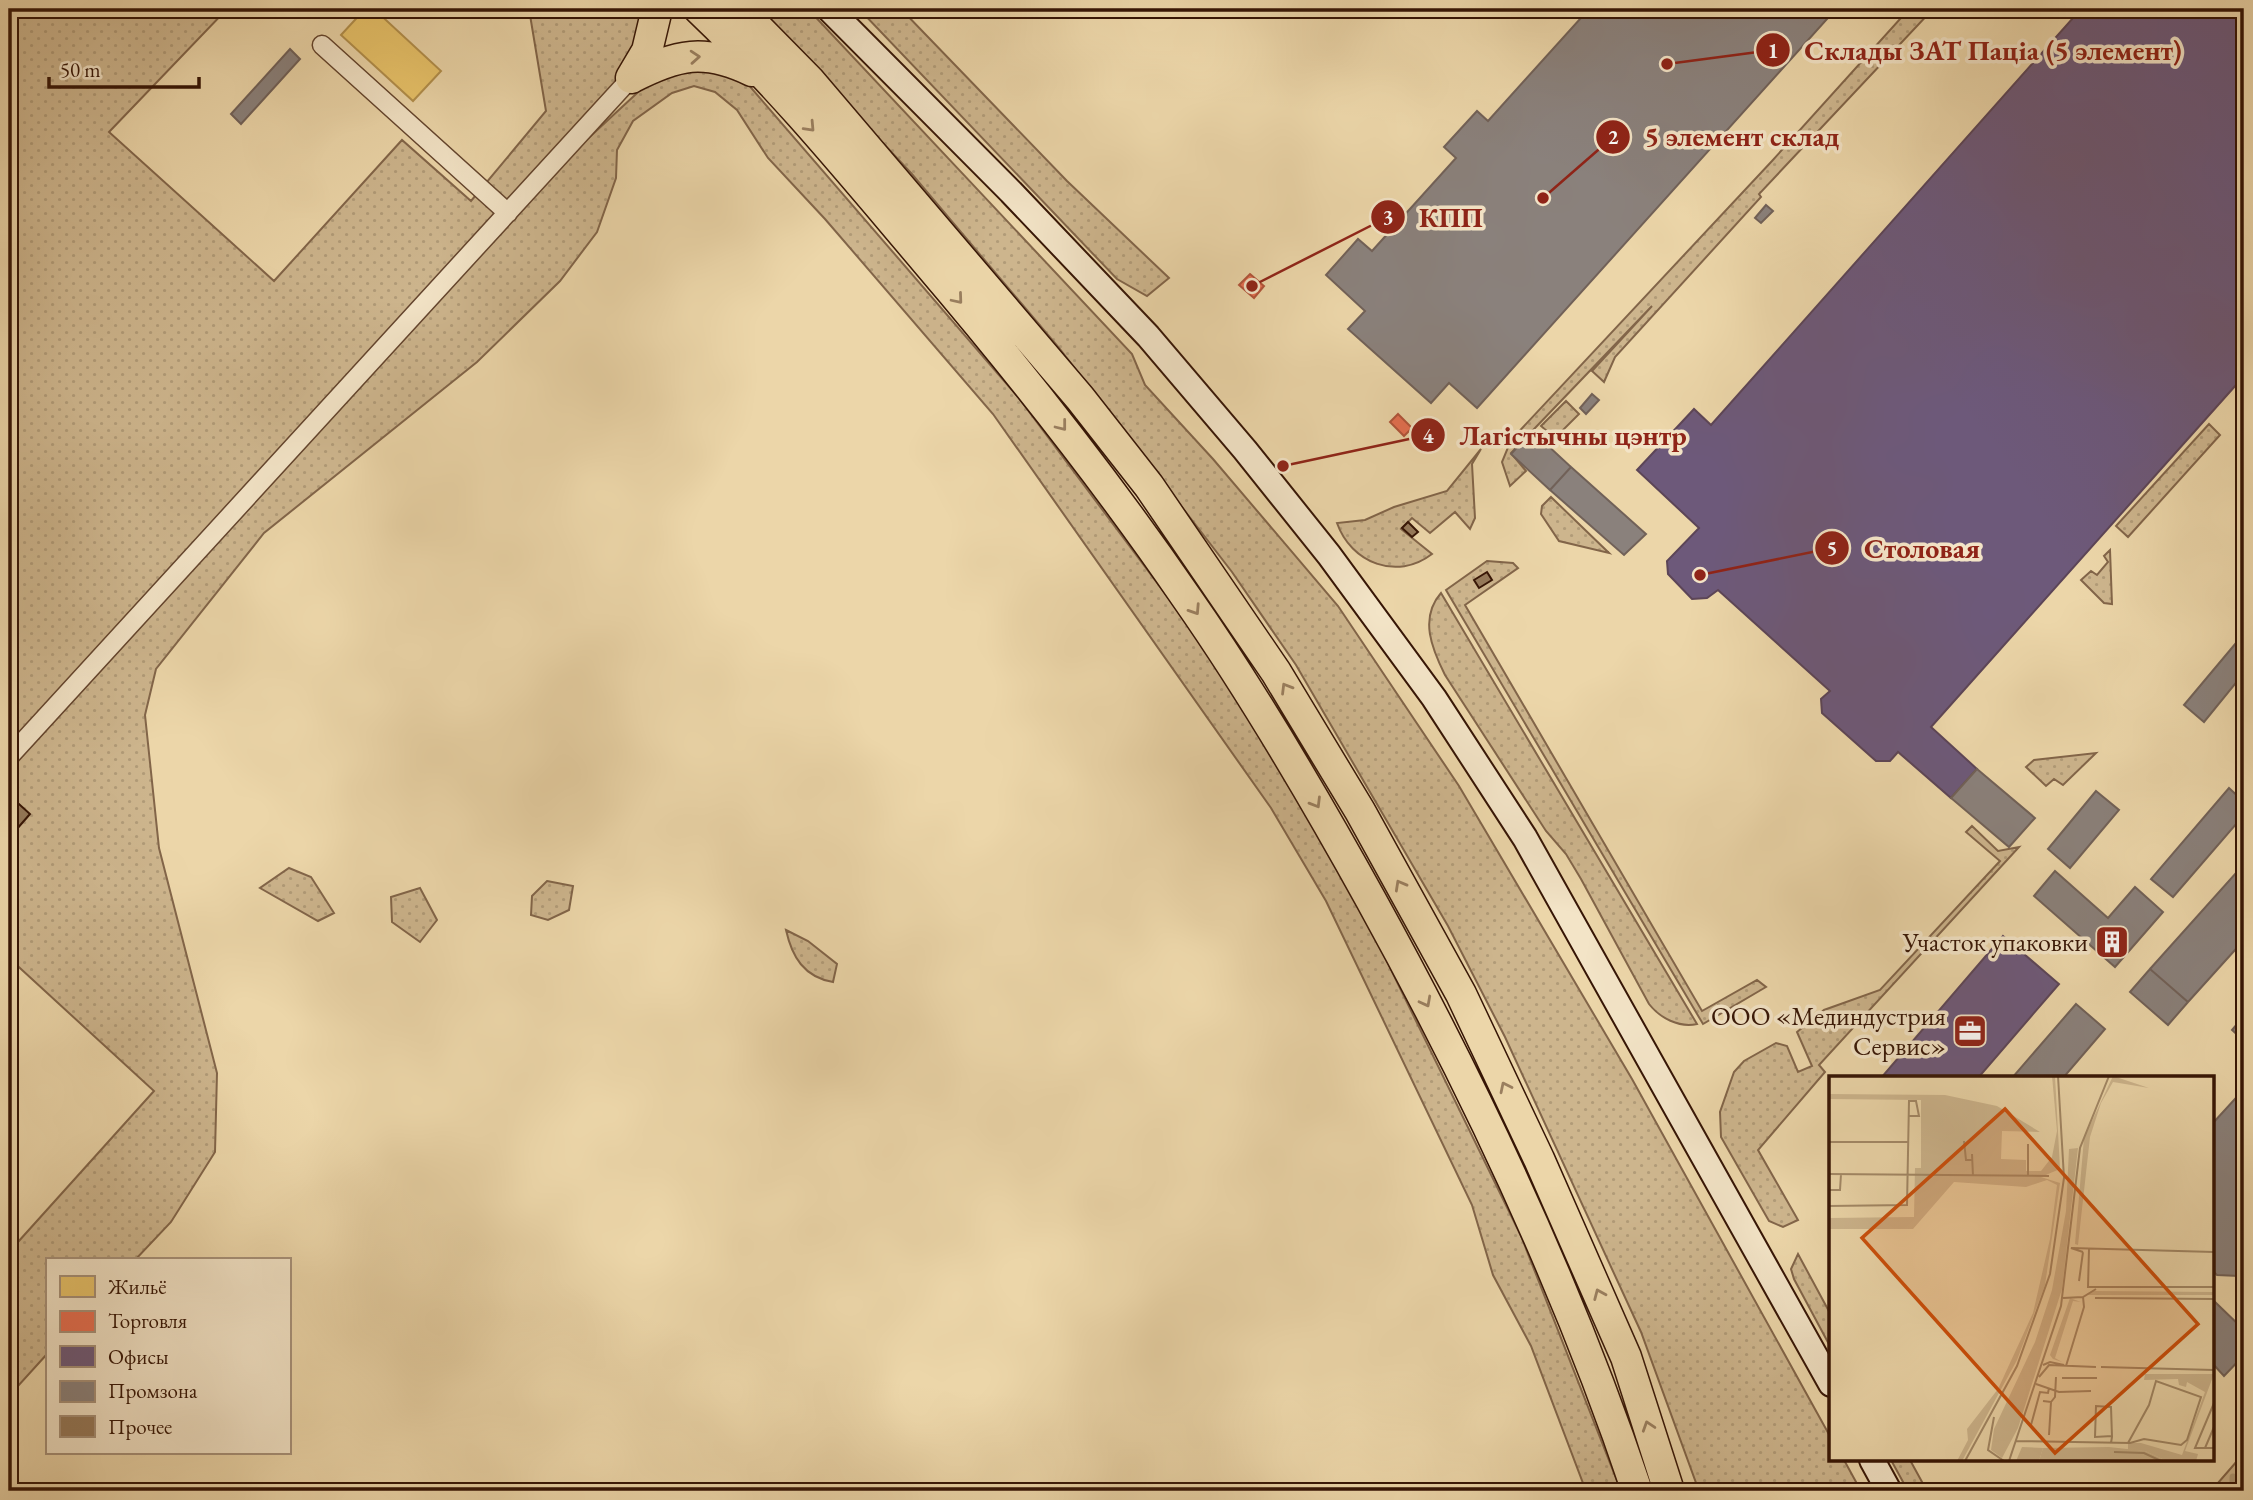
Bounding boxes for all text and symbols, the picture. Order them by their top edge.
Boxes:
callout: Склады ЗАТ Паціа (5 элемент) [1756,26,2196,75]
text: Склады ЗАТ Паціа (5 элемент) [1804,32,2182,68]
text: 1 [1767,37,1779,64]
scale bar [49,46,200,90]
one-way arrow [690,50,701,65]
text: 50 m [60,56,101,83]
callout: 5 элемент склад [1595,112,1854,161]
text: 5 элемент склад [1644,118,1840,154]
one-way arrow [801,119,814,132]
text: 2 [1607,123,1619,150]
callout: КПП [1370,192,1497,241]
text: КПП [1419,199,1483,235]
text: 3 [1382,203,1394,230]
one-way arrow [950,291,962,304]
callout: Лагістычны цэнтр [1410,411,1700,460]
text: Лагістычны цэнтр [1459,417,1687,453]
one-way arrow [1053,418,1066,430]
text: 4 [1422,422,1434,449]
callout: Столовая [1815,523,1994,572]
text: Столовая [1864,530,1980,566]
text: 5 [1826,534,1838,561]
one-way arrow [1187,602,1200,615]
one-way arrow [1281,683,1294,696]
one-way arrow [1308,795,1321,808]
one-way arrow [1395,879,1408,892]
building icon: Участок упаковки [2093,923,2131,961]
place label: Участок упаковки [1902,925,2088,959]
one-way arrow [1418,994,1432,1007]
place label: ООО «Мединдустрия Сервис» [1711,999,1946,1063]
office icon: ООО «Мединдустрия Сервис» [1951,1012,1989,1050]
inset map [1829,1076,2214,1462]
one-way arrow [1499,1082,1513,1094]
legend [46,1258,290,1454]
text: Жильё [107,1273,167,1300]
one-way arrow [1593,1289,1607,1301]
text: Торговля [108,1307,187,1334]
text: Офисы [108,1343,169,1370]
text: Промзона [108,1377,198,1404]
text: Прочее [108,1413,172,1440]
one-way arrow [1642,1421,1656,1433]

